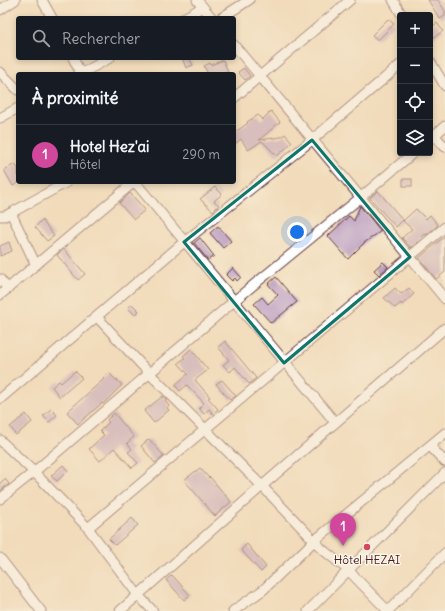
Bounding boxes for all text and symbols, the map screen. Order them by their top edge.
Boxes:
map controls [397,12,433,156]
button: + [397,12,433,48]
search box [16,16,236,60]
icon: search [30,27,52,49]
text: Rechercher [62,29,140,48]
button: − [397,48,433,84]
button: locate [397,84,433,120]
text: À proximité [32,87,118,109]
button: layers [397,120,433,156]
text: Hotel Hez'ai [70,137,149,156]
text: 1 [42,146,48,163]
text: 290 m [182,146,220,163]
text: Hôtel [70,156,101,173]
your location [287,222,307,242]
pin: 1 [330,513,356,546]
marker: Hôtel HEZAI [362,542,372,552]
place label: Hôtel HEZAI [334,552,400,567]

